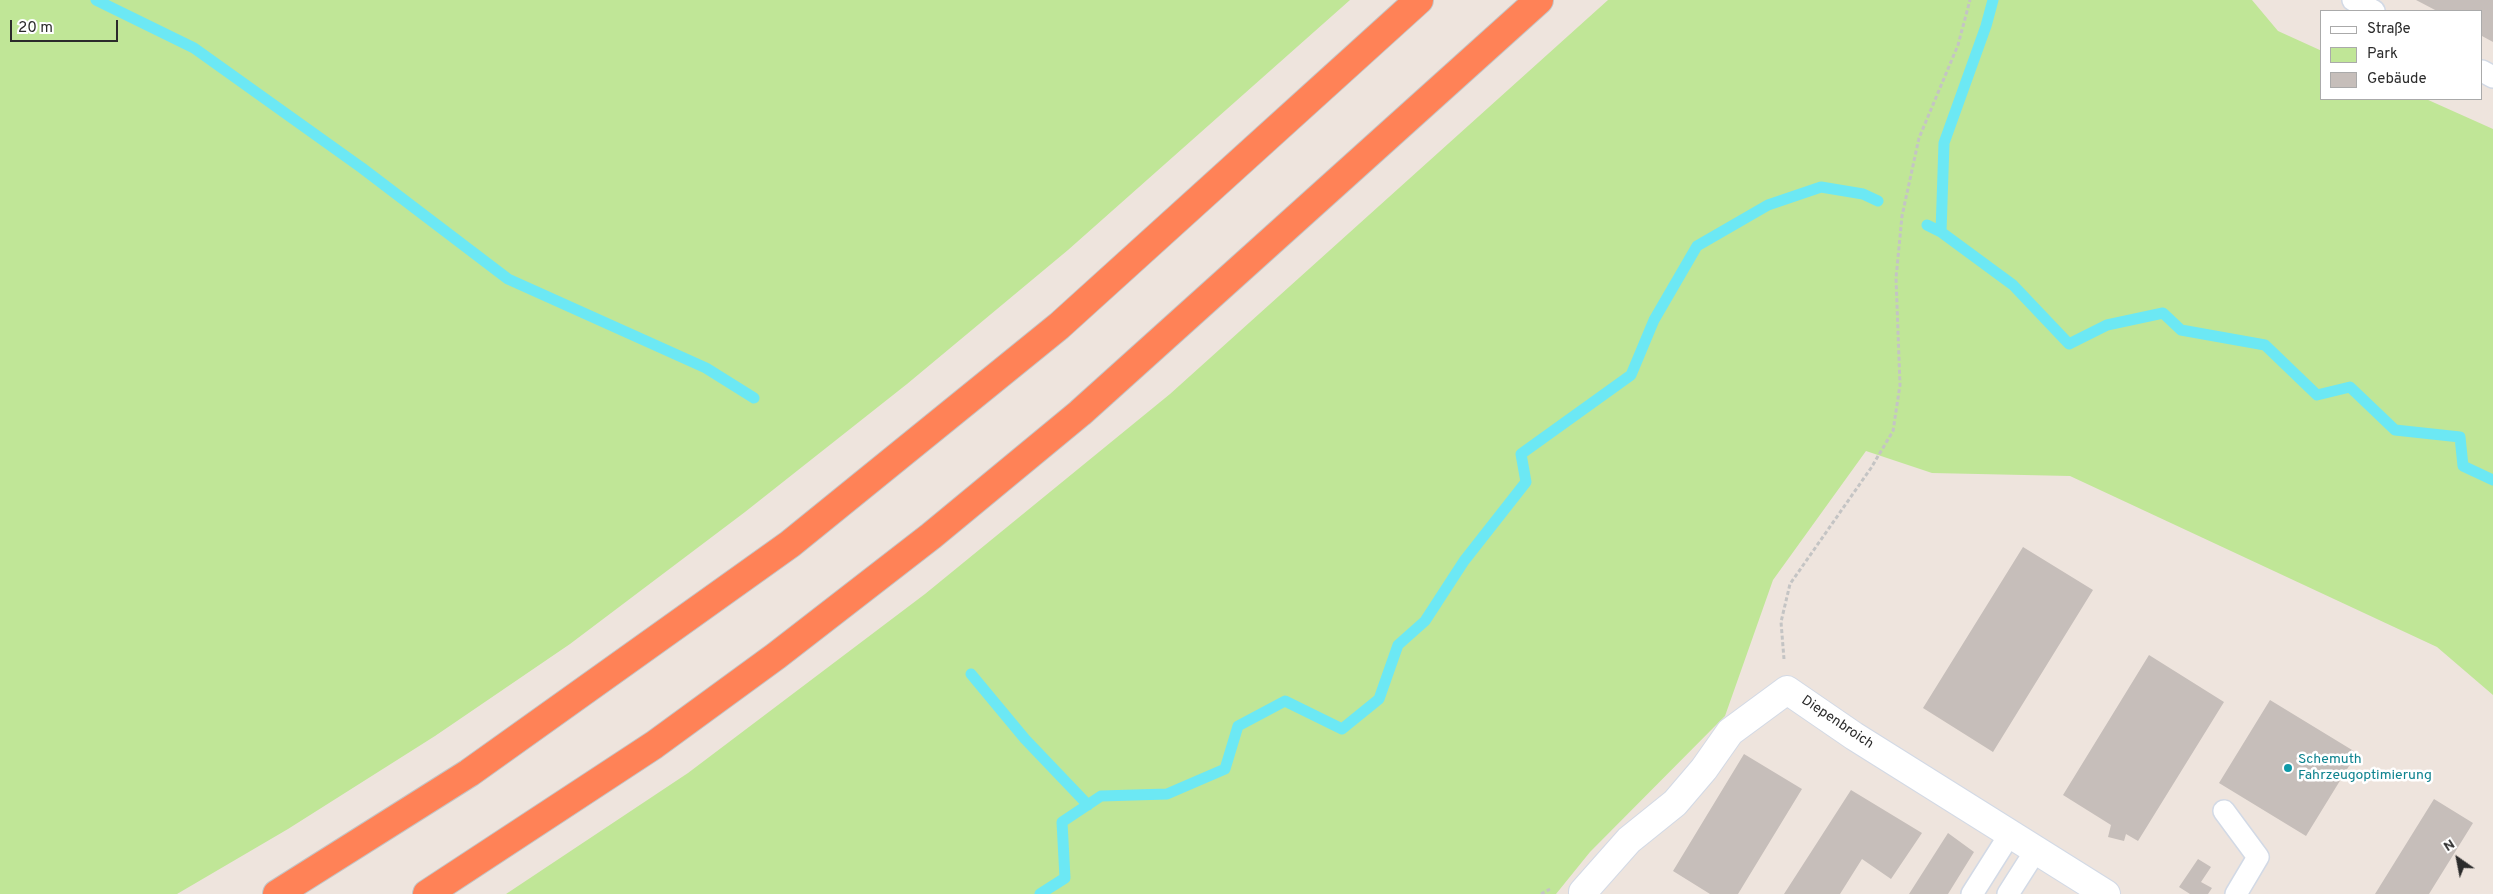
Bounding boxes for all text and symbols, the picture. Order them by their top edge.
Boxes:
scale bar [12,10,120,42]
legend [2320,10,2483,100]
text: 20 m [18,19,53,38]
text: Straße [2367,20,2411,39]
text: Park [2367,45,2398,64]
text: Gebäude [2367,70,2427,89]
street label: Diepenbroich [1798,693,1876,753]
place label: Schemuth Fahrzeugoptimierung [2298,752,2432,784]
marker: Schemuth Fahrzeugoptimierung [2282,762,2294,774]
north arrow [2433,834,2483,884]
text: N [2441,836,2458,856]

